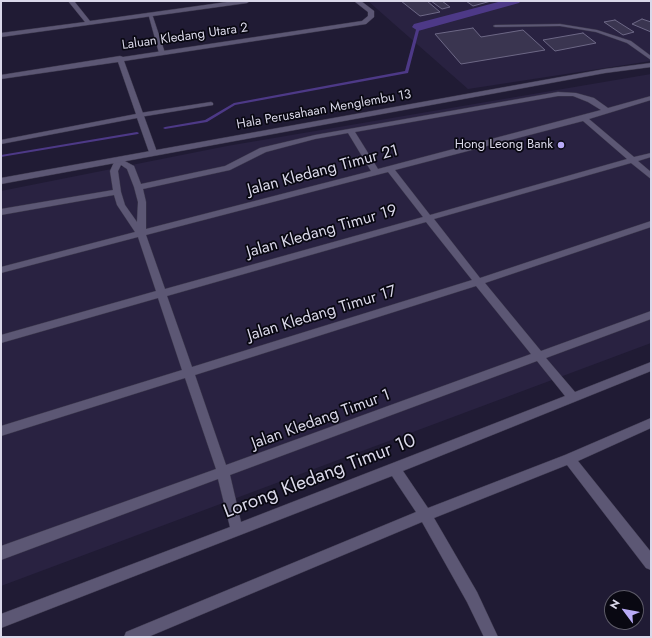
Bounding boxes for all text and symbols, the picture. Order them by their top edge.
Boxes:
street label: Laluan Kledang Utara 2 [121,20,249,54]
street label: Hala Perusahaan Menglembu 13 [235,87,413,133]
place label: Hong Leong Bank [455,137,553,153]
marker: Hong Leong Bank [556,140,566,150]
street label: Jalan Kledang Timur 21 [246,142,400,200]
street label: Jalan Kledang Timur 19 [245,201,399,263]
street label: Jalan Kledang Timur 17 [245,282,399,346]
street label: Jalan Kledang Timur 1 [249,386,393,454]
street label: Lorong Kledang Timur 10 [221,430,419,524]
north arrow [604,590,644,630]
text: N [606,596,624,612]

